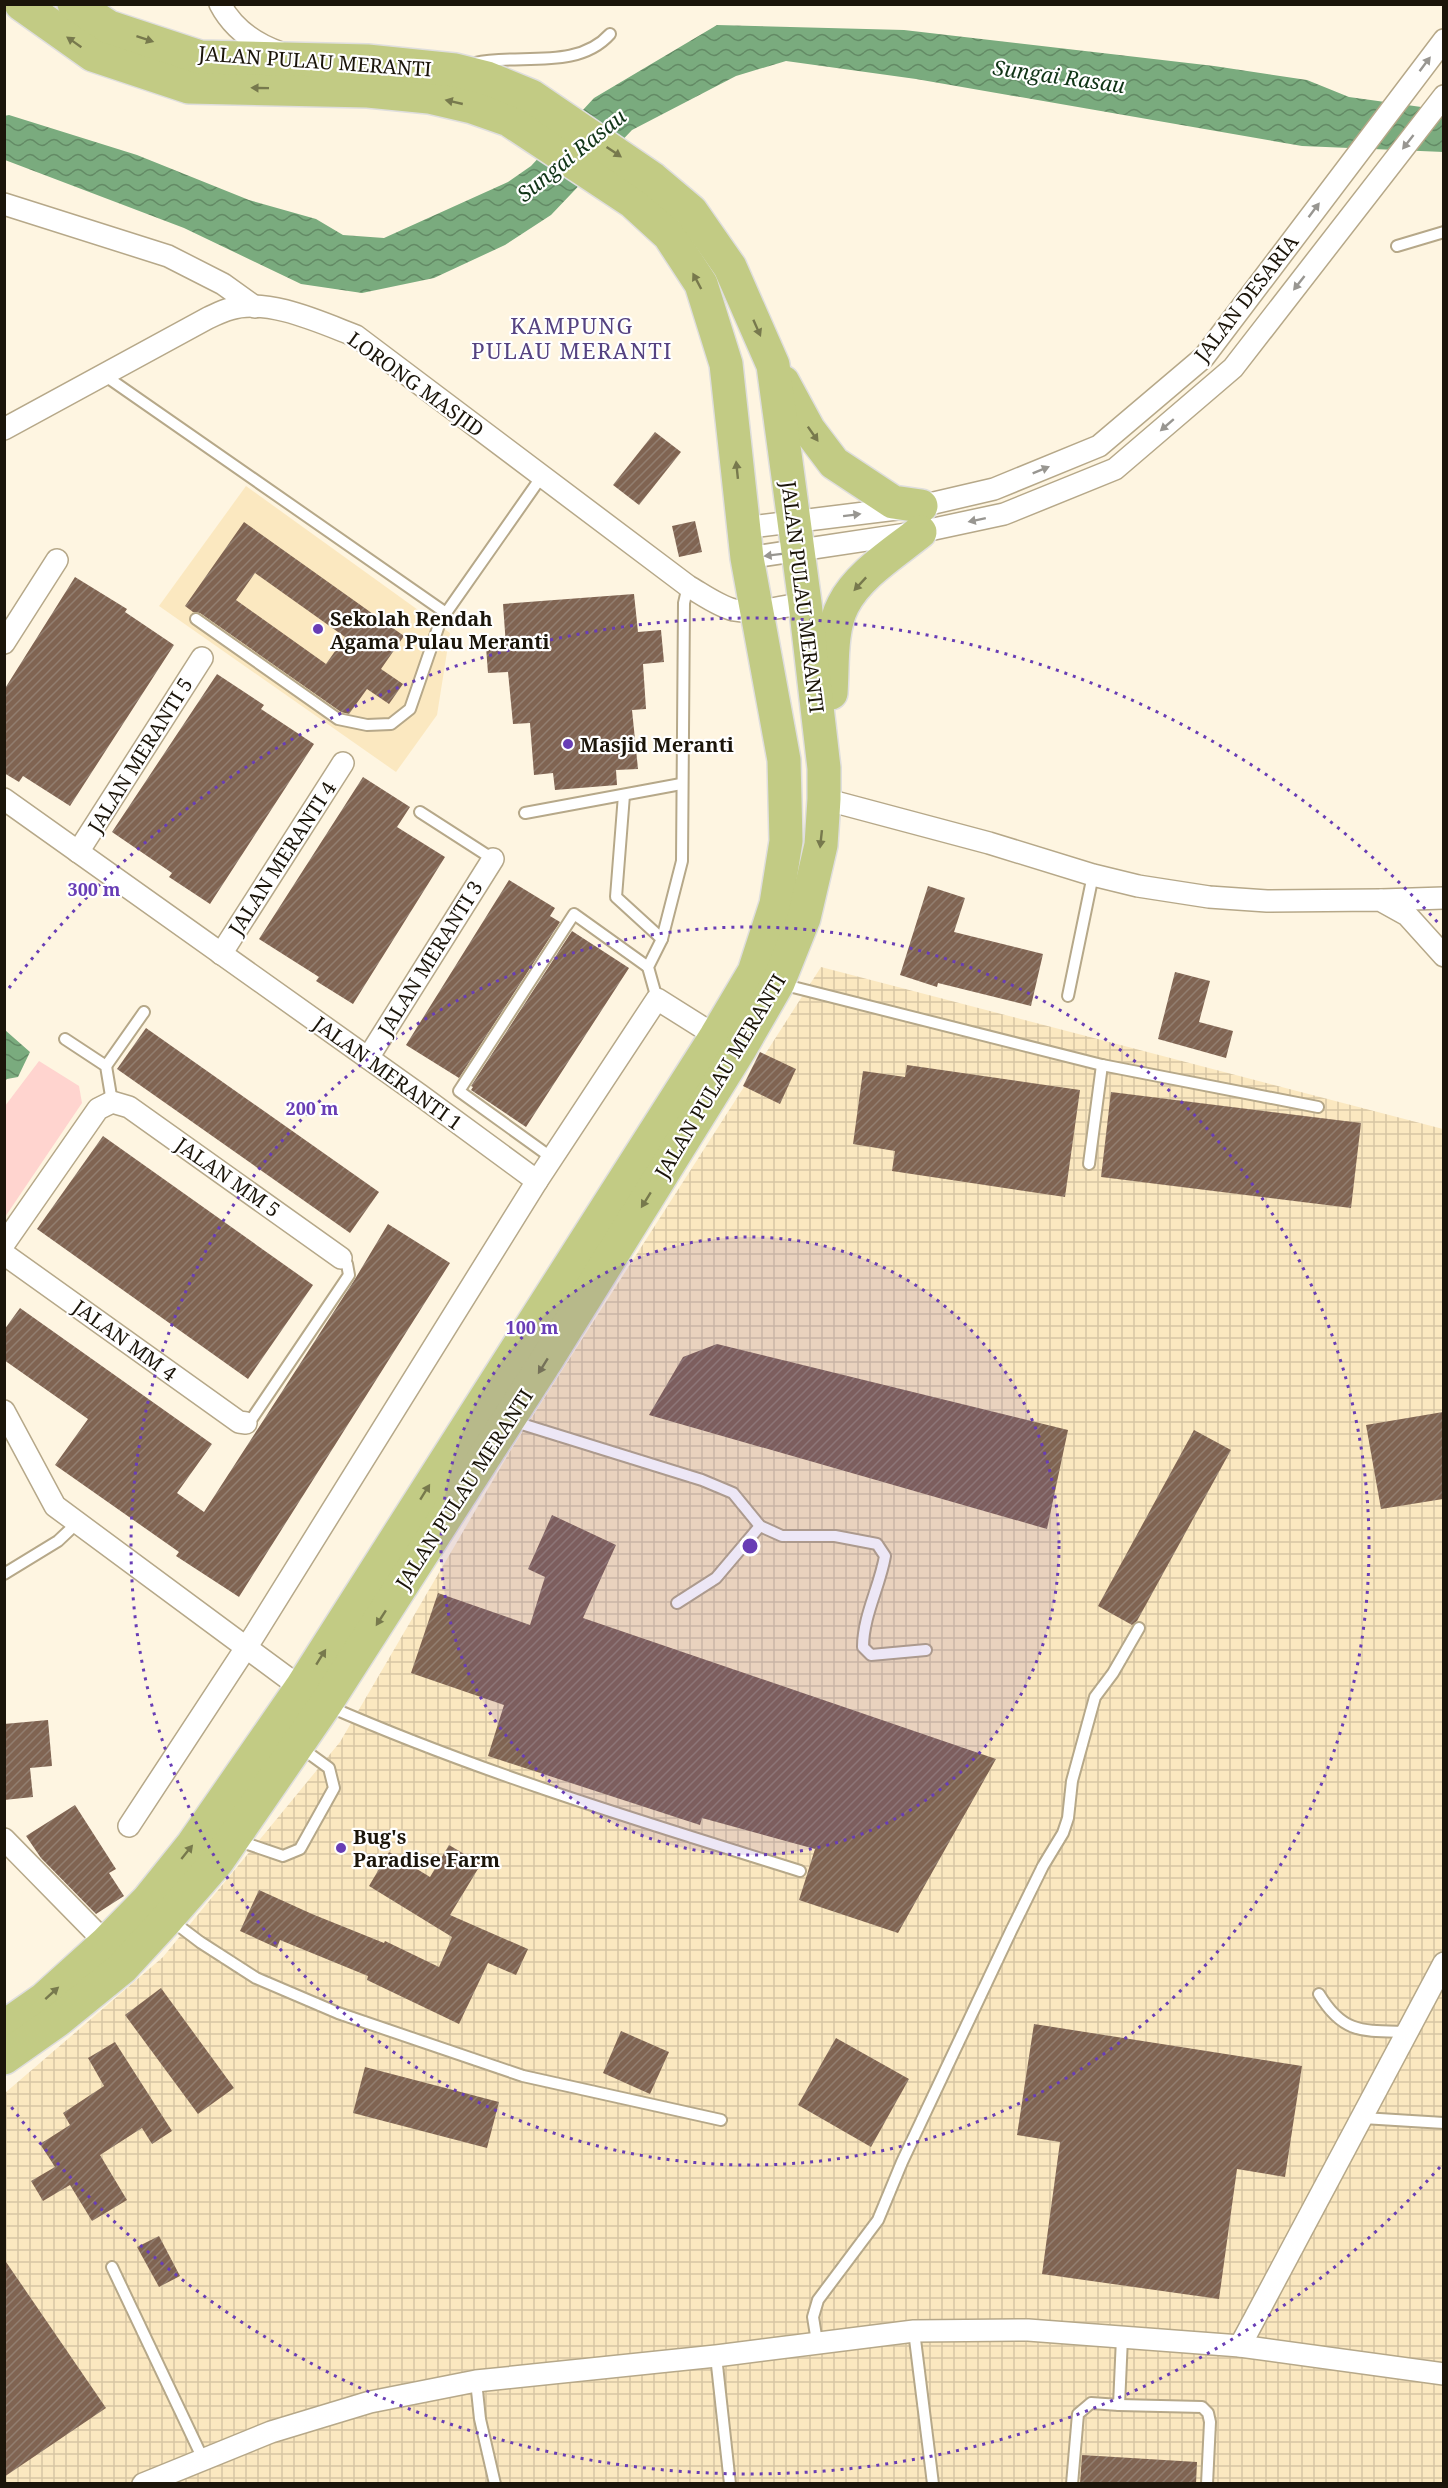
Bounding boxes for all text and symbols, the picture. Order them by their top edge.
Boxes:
one-way arrow [136,34,154,44]
one-way arrow [66,36,82,48]
street label: JALAN PULAU MERANTI [197,39,433,83]
water label: Sungai Rasau [991,53,1127,99]
one-way arrow [1418,56,1431,72]
one-way arrow [250,84,269,93]
one-way arrow [444,97,463,107]
water label: Sungai Rasau [511,102,632,208]
one-way arrow [1402,134,1414,150]
one-way arrow [606,146,622,158]
one-way arrow [1308,202,1321,218]
street label: JALAN DESARIA [1187,228,1305,368]
one-way arrow [692,272,702,289]
one-way arrow [1293,275,1305,290]
district label: KAMPUNG PULAU MERANTI [471,310,673,365]
one-way arrow [752,319,762,337]
street label: LORONG MASJID [342,325,490,443]
one-way arrow [1160,418,1175,431]
one-way arrow [807,426,818,442]
one-way arrow [732,460,742,479]
one-way arrow [1032,465,1050,474]
street label: JALAN PULAU MERANTI [775,478,831,715]
one-way arrow [843,510,862,520]
one-way arrow [967,516,986,525]
one-way arrow [763,550,782,559]
one-way arrow [853,576,867,591]
place label: Sekolah Rendah Agama Pulau Meranti [330,605,549,655]
marker: Sekolah Rendah Agama Pulau Meranti [311,622,325,636]
street label: JALAN MERANTI 5 [81,672,199,838]
place label: Masjid Meranti [580,731,734,758]
marker: Masjid Meranti [561,737,575,751]
street label: JALAN MERANTI 4 [222,776,342,941]
one-way arrow [816,830,826,849]
street label: JALAN MERANTI 3 [371,875,489,1041]
text: 300 m [68,877,121,901]
street label: JALAN PULAU MERANTI [648,969,792,1184]
street label: JALAN MERANTI 1 [307,1009,468,1136]
text: 200 m [286,1096,339,1120]
street label: JALAN MM 5 [169,1130,286,1223]
one-way arrow [641,1192,652,1208]
street label: JALAN MM 4 [67,1293,182,1387]
text: 100 m [506,1315,559,1339]
one-way arrow [537,1358,548,1374]
street label: JALAN PULAU MERANTI [388,1384,539,1595]
one-way arrow [420,1484,431,1500]
centre of rings [740,1536,760,1556]
one-way arrow [375,1610,386,1626]
one-way arrow [315,1648,326,1665]
place label: Bug's Paradise Farm [353,1823,500,1873]
marker: Bug's Paradise Farm [334,1841,348,1855]
one-way arrow [180,1844,193,1860]
one-way arrow [45,1986,59,2000]

